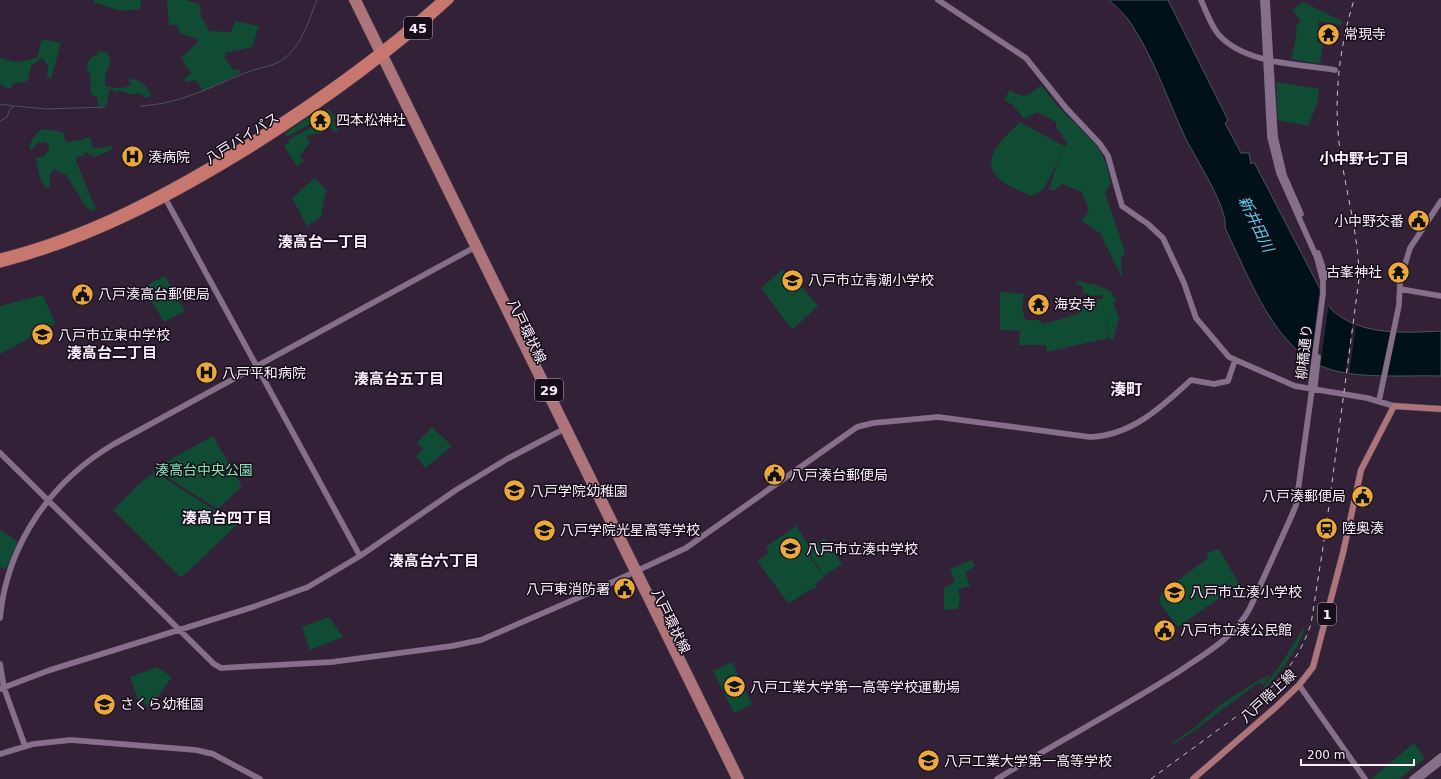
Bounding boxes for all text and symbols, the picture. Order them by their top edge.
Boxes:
road number: 45 [404,17,432,39]
temple icon: 常現寺 [1316,21,1342,47]
place label: 常現寺 [1344,26,1386,42]
temple icon: 四本松神社 [308,107,334,133]
street label: 八戸バイパス [202,109,282,167]
place label: 四本松神社 [336,112,406,128]
hospital icon: 湊病院 [119,144,145,170]
place label: 湊病院 [148,149,190,165]
district label: 小中野七丁目 [1319,150,1409,168]
water label: 新井田川 [1235,193,1278,257]
public building icon: 小中野交番 [1406,208,1432,234]
place label: 小中野交番 [1334,213,1404,229]
district label: 湊高台一丁目 [278,233,368,251]
temple icon: 古峯神社 [1385,259,1411,285]
place label: 古峯神社 [1326,264,1382,280]
school or university icon: 八戸市立青潮小学校 [779,267,805,293]
place label: 八戸市立青潮小学校 [808,272,934,288]
public building icon: 八戸湊高台郵便局 [69,281,95,307]
place label: 八戸湊高台郵便局 [98,286,210,302]
temple icon: 海安寺 [1025,291,1051,317]
street label: 八戸環状線 [504,296,550,366]
place label: 海安寺 [1054,296,1096,312]
school or university icon: 八戸市立東中学校 [30,322,56,348]
street label: 柳橋通り [1293,323,1315,381]
place label: 八戸市立東中学校 [58,327,170,343]
district label: 湊高台二丁目 [67,344,157,362]
hospital icon: 八戸平和病院 [193,360,219,386]
place label: 八戸平和病院 [222,365,306,381]
district label: 湊高台五丁目 [354,370,444,388]
road number: 29 [535,379,563,401]
district label: 湊町 [1110,380,1142,399]
park label: 湊高台中央公園 [155,462,253,478]
public building icon: 八戸湊台郵便局 [761,462,787,488]
place label: 八戸湊台郵便局 [790,467,888,483]
school or university icon: 八戸学院幼稚園 [502,478,528,504]
place label: 八戸学院幼稚園 [530,483,628,499]
public building icon: 八戸湊郵便局 [1349,483,1375,509]
place label: 八戸湊郵便局 [1262,488,1346,504]
district label: 湊高台四丁目 [182,509,272,527]
station icon: 陸奥湊 [1313,515,1339,541]
school or university icon: 八戸学院光星高等学校 [532,517,558,543]
place label: 陸奥湊 [1342,520,1384,536]
place label: 八戸学院光星高等学校 [560,522,700,538]
school or university icon: 八戸市立湊中学校 [778,536,804,562]
place label: 八戸市立湊中学校 [806,541,918,557]
district label: 湊高台六丁目 [389,552,479,570]
public building icon: 八戸東消防署 [612,576,638,602]
school or university icon: 八戸市立湊小学校 [1162,579,1188,605]
place label: 八戸東消防署 [526,581,610,597]
place label: 八戸市立湊小学校 [1190,584,1302,600]
street label: 八戸環状線 [648,586,694,656]
road number: 1 [1318,603,1336,625]
public building icon: 八戸市立湊公民館 [1151,617,1177,643]
place label: 八戸市立湊公民館 [1180,622,1292,638]
street label: 八戸階上線 [1237,666,1299,726]
school or university icon: 八戸工業大学第一高等学校運動場 [721,674,747,700]
place label: 八戸工業大学第一高等学校運動場 [750,679,960,695]
school or university icon: さくら幼稚園 [91,691,117,717]
place label: さくら幼稚園 [120,696,204,712]
scale bar [1301,741,1414,767]
school or university icon: 八戸工業大学第一高等学校 [915,748,941,774]
text: 200 m [1307,748,1345,762]
place label: 八戸工業大学第一高等学校 [944,753,1112,769]

